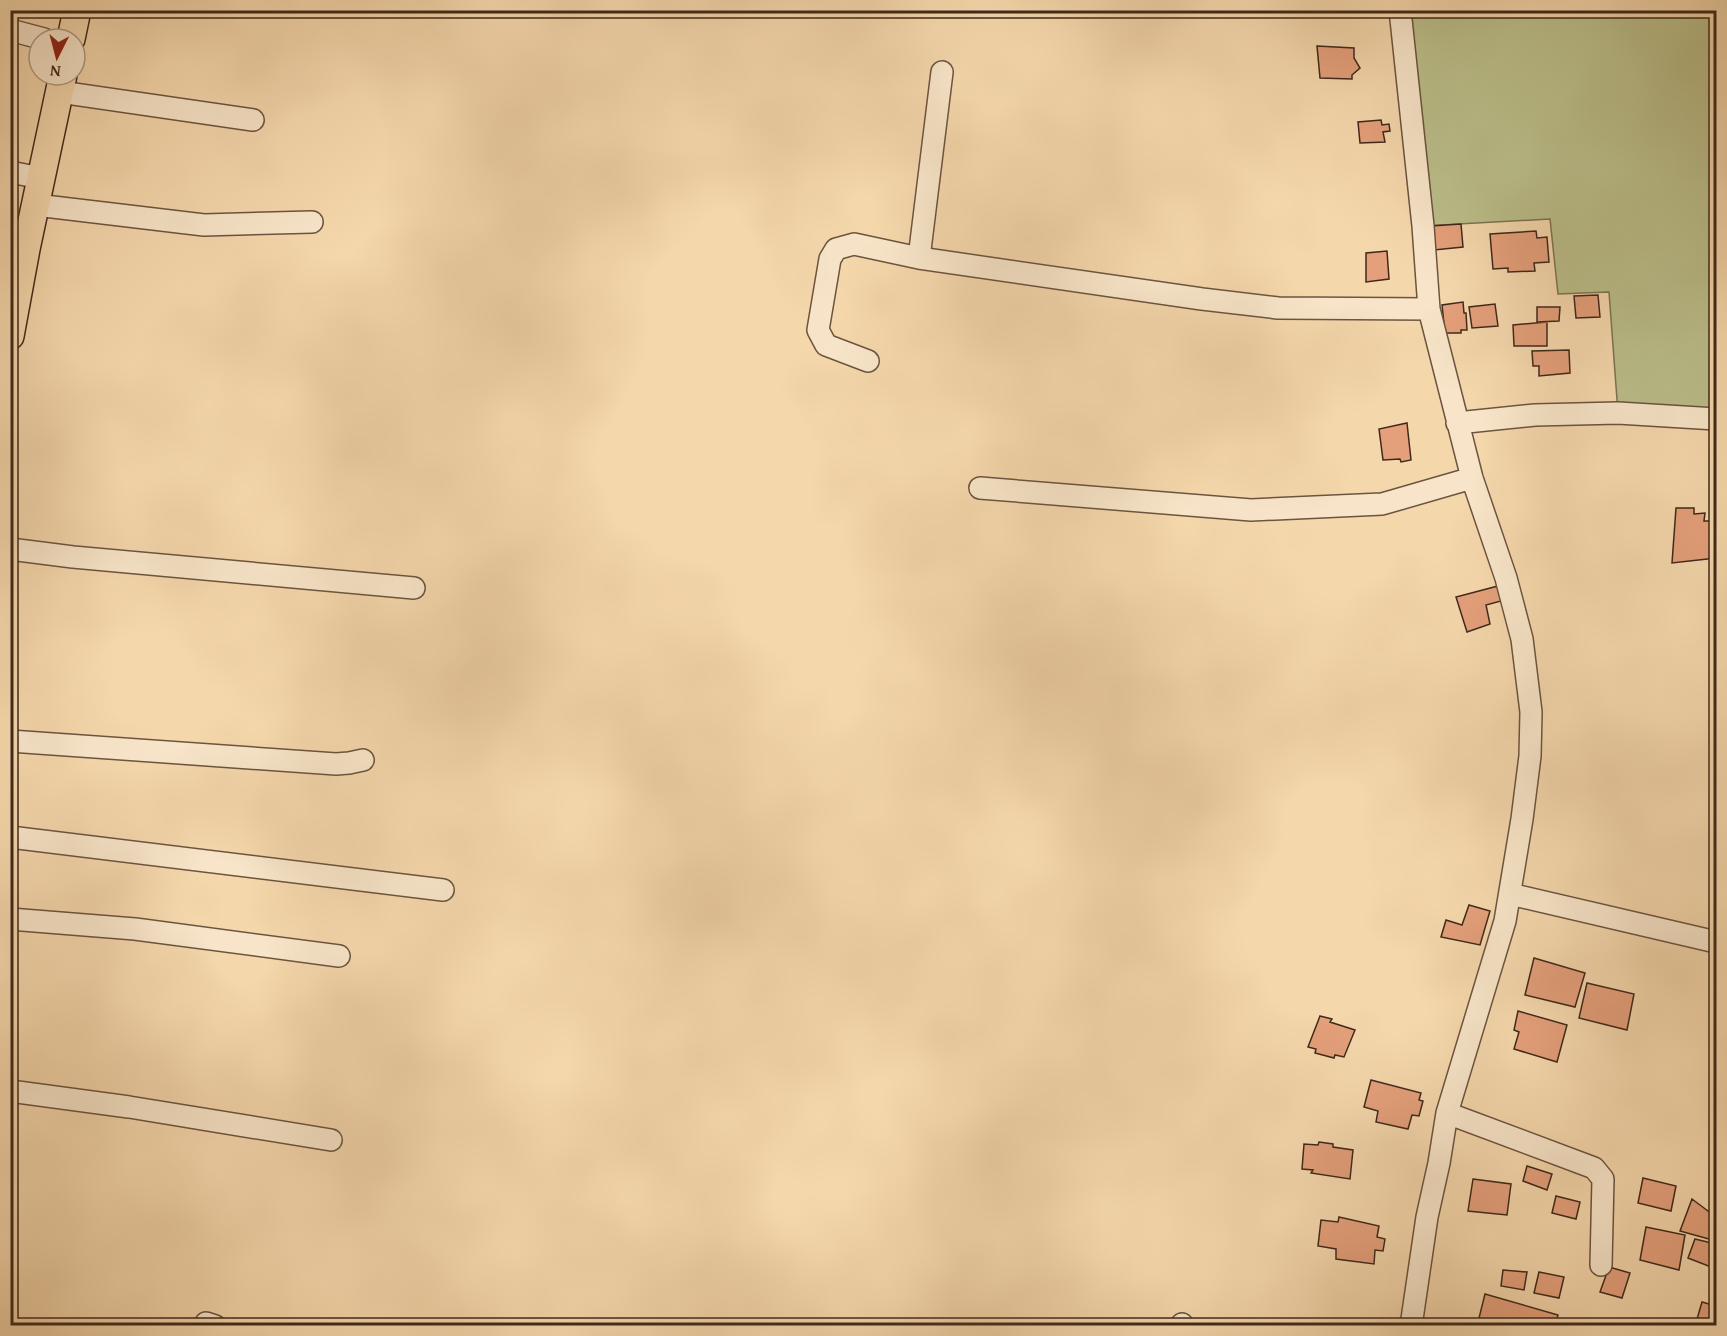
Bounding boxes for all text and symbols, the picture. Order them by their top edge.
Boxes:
north arrow [27,27,87,87]
text: N [49,59,62,84]

